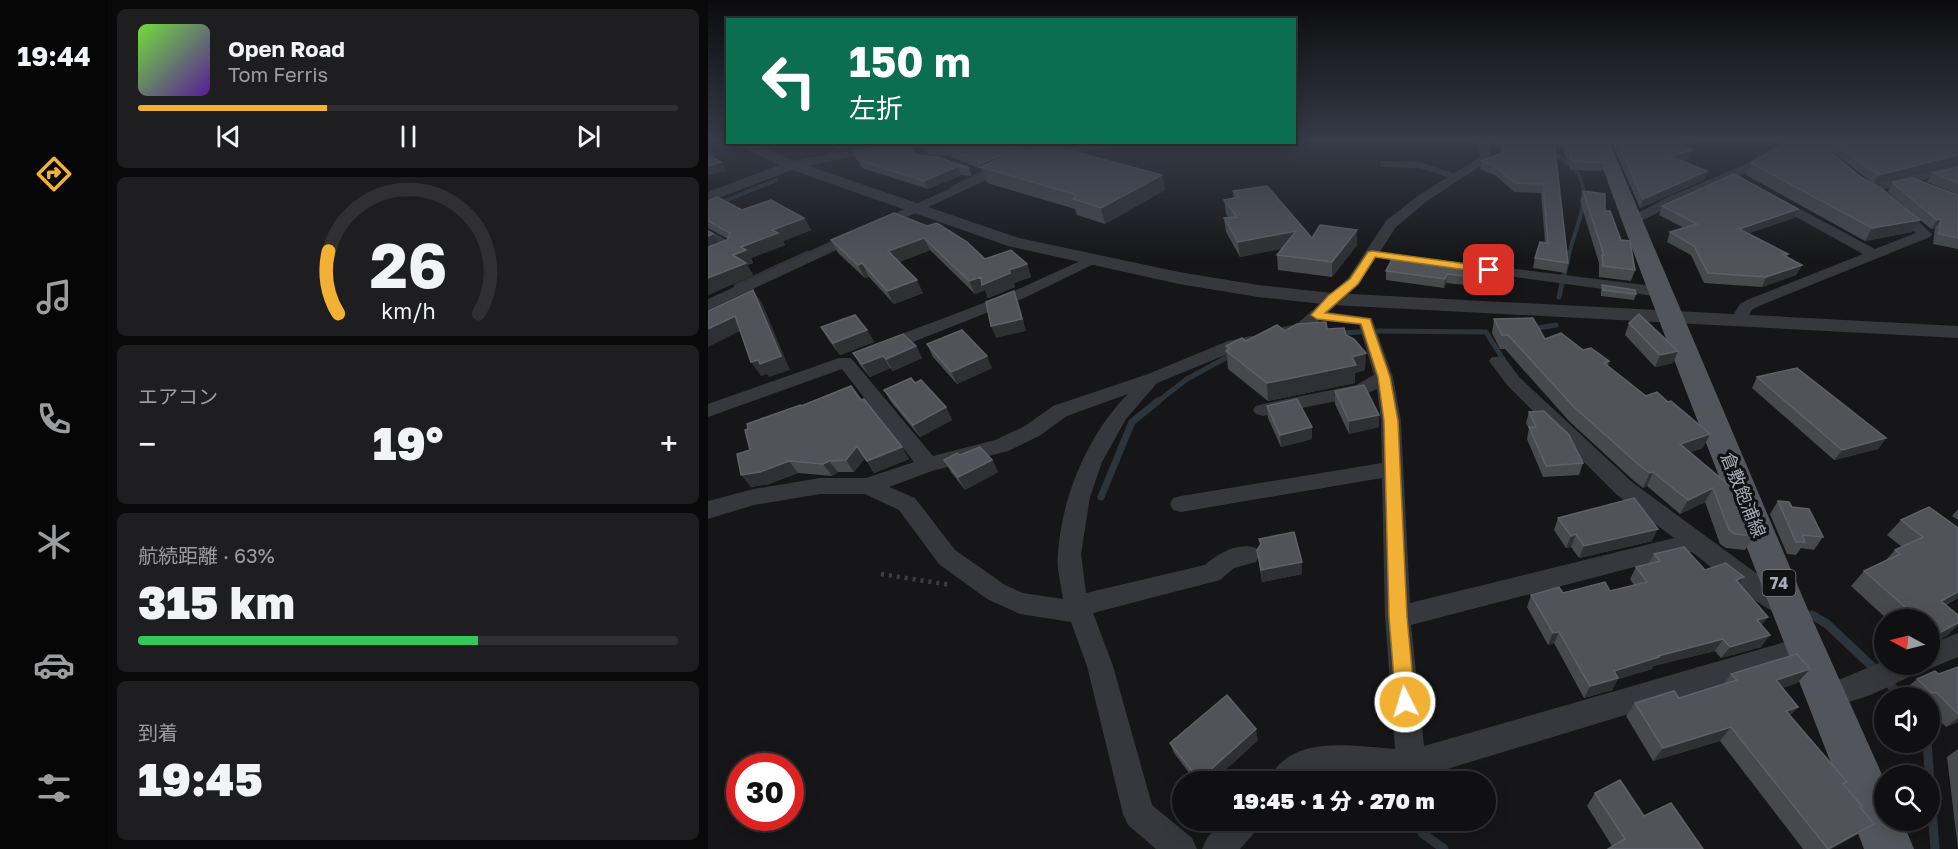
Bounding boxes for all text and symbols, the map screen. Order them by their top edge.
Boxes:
text: Open Road [228,35,345,62]
text: 150 m [849,36,971,86]
text: 19:44 [17,40,91,72]
icon: left [750,42,828,120]
text: Tom Ferris [228,62,328,86]
text: 左折 [849,92,903,124]
icon: previous [212,120,245,153]
icon: pause [392,120,425,153]
icon: next [572,120,605,153]
icon: directions [33,153,75,195]
text: 26 [369,227,447,302]
pin [1463,244,1514,295]
icon: arrive [1472,253,1505,286]
icon: music [33,276,75,318]
text: km/h [381,298,435,324]
text: エアコン [138,384,218,408]
icon: phone [33,398,75,440]
text: 19° [373,416,443,470]
text: − [138,424,156,463]
text: + [660,424,678,463]
street label: 倉敷飽浦線 [1717,449,1771,540]
icon: climate [33,521,75,563]
text: 航続距離 · 63% [138,543,275,567]
road number: 74 [1762,570,1796,596]
text: 315 km [138,575,295,629]
north arrow [1874,609,1940,675]
map controls [1874,609,1940,831]
icon: car [33,644,75,686]
position arrow [1373,670,1437,734]
button: sound [1874,687,1940,753]
text: 到着 [138,720,178,744]
text: 19:45 [138,752,263,806]
speed limit sign: 30 [726,753,804,831]
button: search [1874,765,1940,831]
icon: filters [33,767,75,809]
text: 19:45 · 1 分 · 270 m [1233,787,1435,814]

